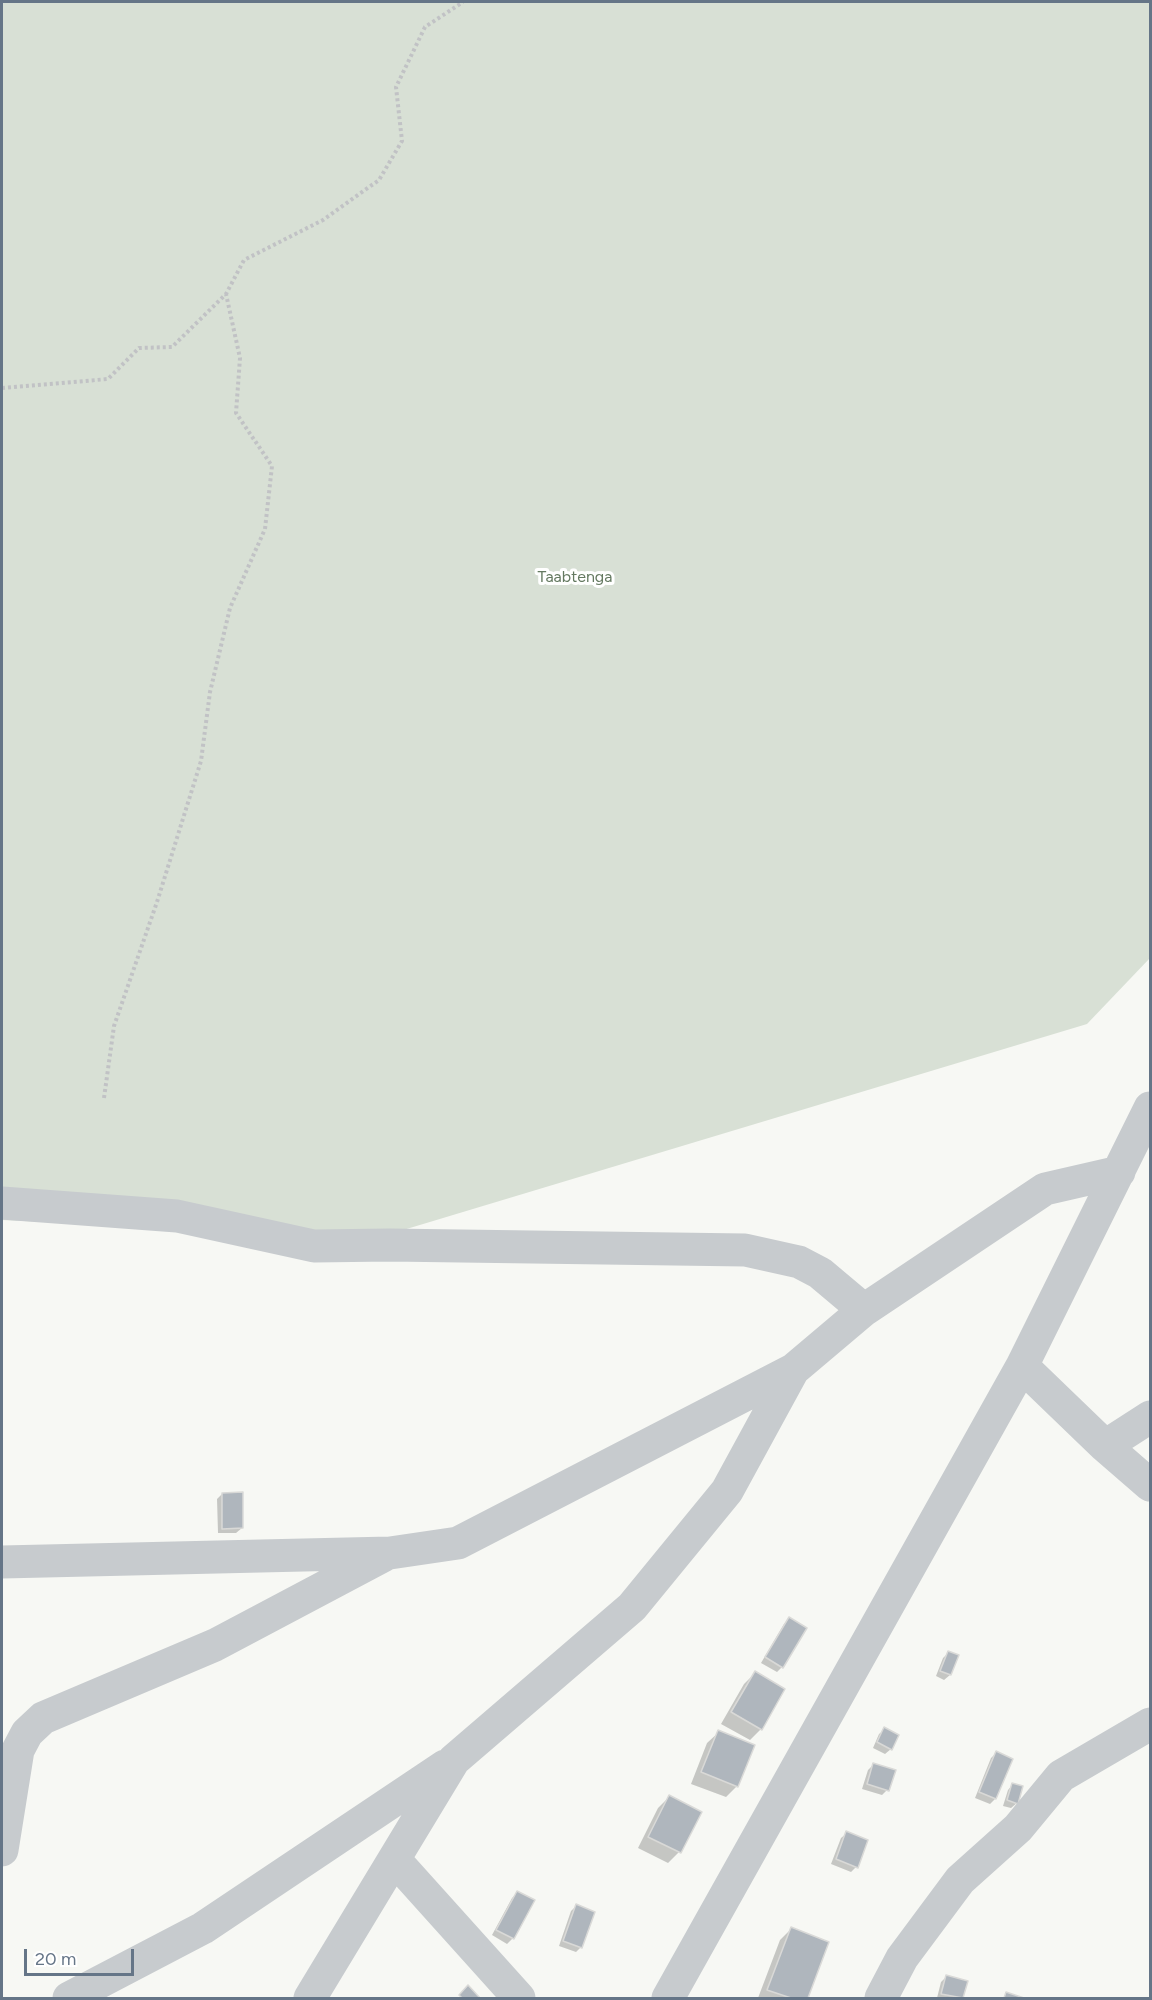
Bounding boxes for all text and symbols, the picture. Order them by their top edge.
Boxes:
park label: Taabtenga [538,567,612,587]
scale bar [27,1937,136,1975]
text: 20 m [35,1948,76,1970]

